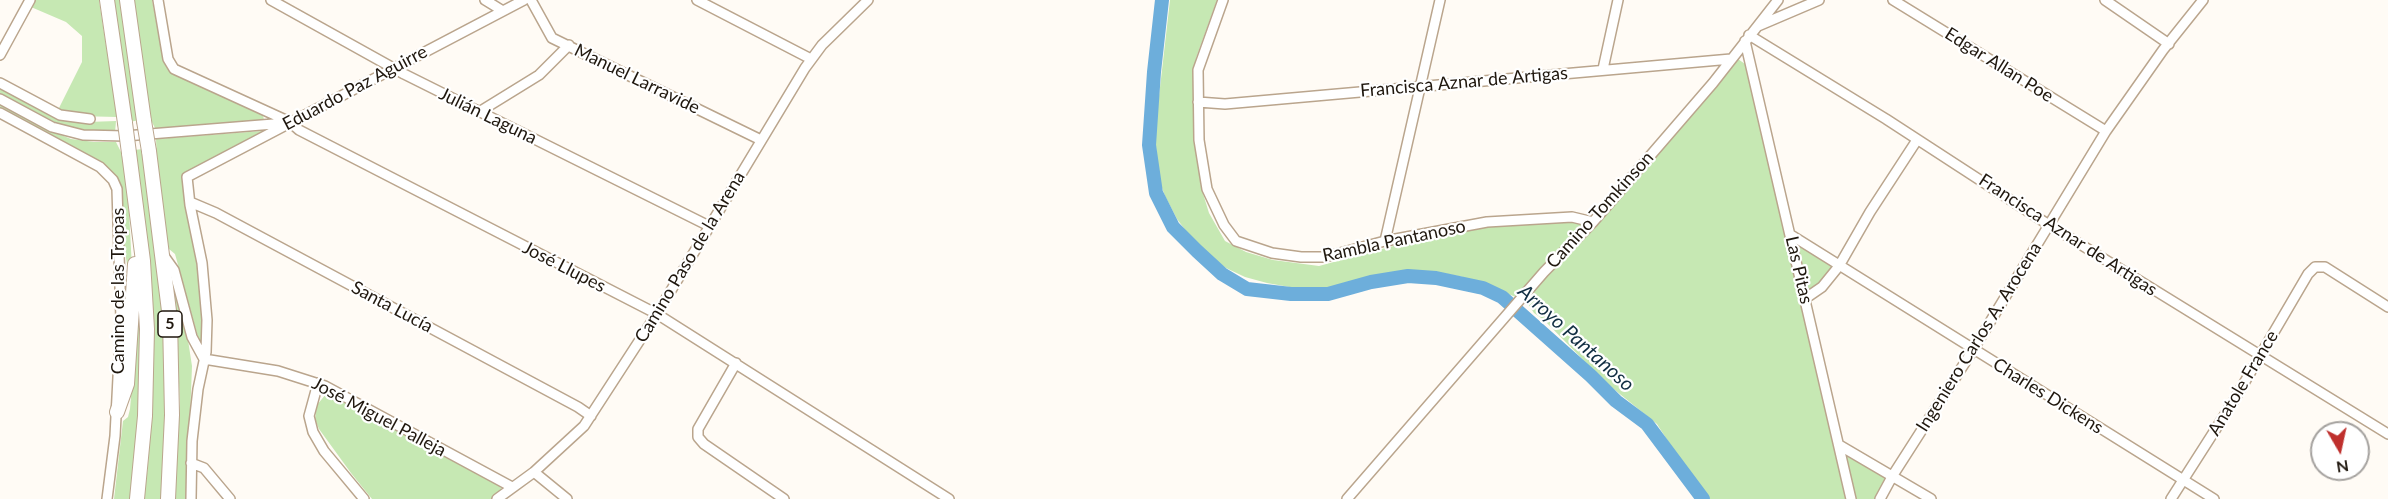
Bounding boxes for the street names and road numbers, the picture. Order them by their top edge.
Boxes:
street label: Edgar Allan Poe [1941,23,2057,107]
street label: Manuel Larravide [571,39,703,119]
street label: Eduardo Paz Aguirre [279,41,431,135]
street label: Francisca Aznar de Artigas [1359,62,1569,102]
street label: Julián Laguna [436,83,540,149]
street label: Camino Tomkinson [1542,147,1658,273]
street label: Camino Paso de la Arena [630,167,750,347]
street label: Francisca Aznar de Artigas [1975,169,2161,301]
street label: Camino de las Tropas [107,208,129,374]
street label: Rambla Pantanoso [1320,215,1468,267]
street label: Las Pitas [1781,234,1817,306]
street label: José Llupes [519,237,609,297]
street label: Ingeniero Carlos A. Arocena [1912,238,2046,436]
street label: Santa Lucía [348,277,436,337]
road number: 5 [158,311,182,337]
street label: Anatole France [2203,327,2283,439]
street label: Charles Dickens [1989,353,2107,439]
street label: José Miguel Palleja [308,373,450,461]

